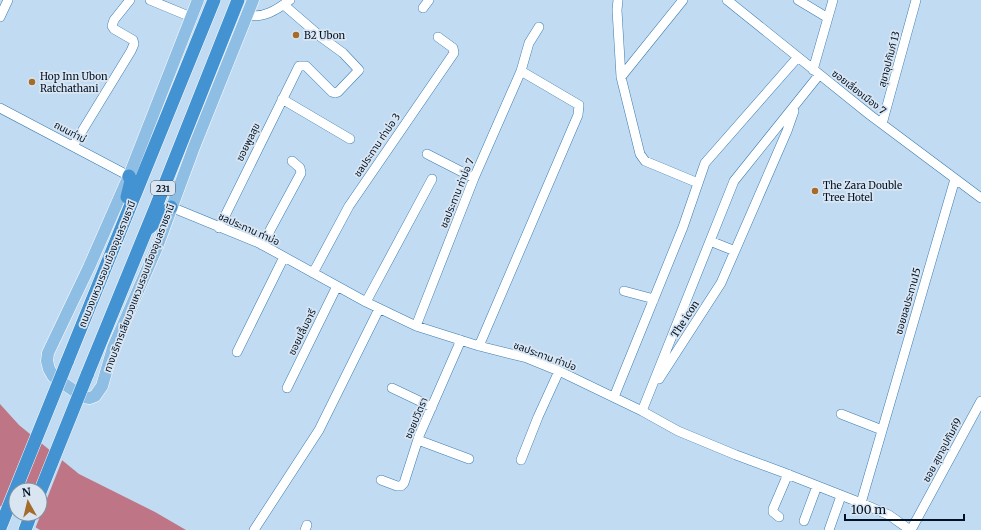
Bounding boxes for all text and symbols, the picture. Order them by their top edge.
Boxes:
place label: B2 Ubon [304,29,346,42]
street label: สุขาอุปกัมภ์ 13 [875,29,903,88]
marker: B2 Ubon [291,30,301,40]
street label: ซอยเลี่ยงเมือง 7 [829,66,890,117]
place label: Hop Inn Ubon Ratchathani [40,70,108,95]
marker: Hop Inn Ubon Ratchathani [27,77,37,87]
street label: ชลประทาน ท่าบ่อ 3 [351,110,403,179]
street label: ถนนท่าบ่ [52,118,88,146]
street label: ซอยพูลสุข [233,121,263,163]
street label: ชลประทาน ท่าบ่อ 7 [437,156,477,230]
place label: The Zara Double Tree Hotel [823,179,902,204]
road number: 231 [151,181,175,195]
marker: The Zara Double Tree Hotel [810,186,820,196]
street label: ถนนวงแหวนรอบเมืองอุบลราชธานี [76,199,138,329]
street label: ทางบริการเลียบวงแหวนรอบเมืองอุบลราชธานี [101,202,177,374]
street label: ชลประทาน ท่าบ่อ [216,210,282,248]
street label: ซอยชลประทาน15 [892,266,924,336]
street label: The icon [668,298,702,340]
street label: ซอยปลื้มอารี [284,306,319,357]
street label: ชลประทาน ท่าบ่อ [512,339,579,373]
street label: ซอยปวิตรา [402,395,430,441]
street label: ซอย สุขาอุปกัมภ์9 [920,416,964,484]
north arrow [8,482,48,522]
text: N [21,485,32,500]
scale bar [845,496,964,522]
text: 100 m [851,502,886,517]

